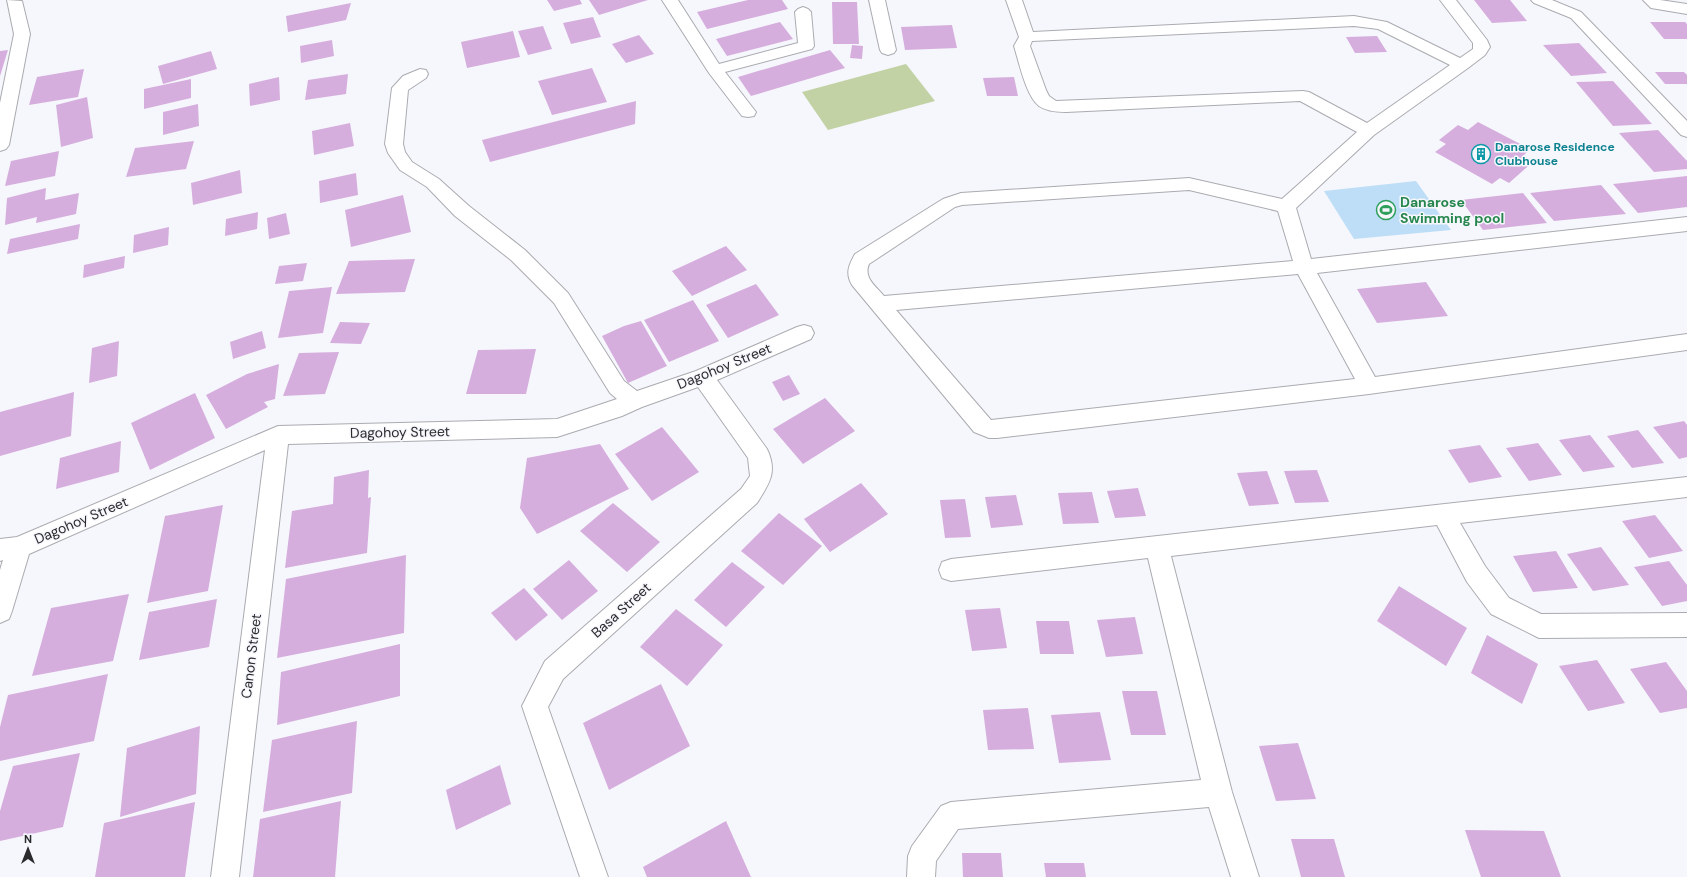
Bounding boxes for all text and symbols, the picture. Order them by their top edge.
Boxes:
place label: Danarose Residence Clubhouse [1495,139,1615,169]
building icon: Danarose Residence Clubhouse [1470,143,1492,165]
place label: Danarose Swimming pool [1400,193,1504,227]
sports icon: Danarose Swimming pool [1375,199,1397,221]
street label: Dagohoy Street [674,339,774,393]
street label: Dagohoy Street [350,422,450,442]
street label: Dagohoy Street [31,492,131,548]
street label: Basa Street [587,579,655,641]
street label: Canon Street [237,613,265,699]
north arrow [8,829,48,869]
text: N [24,832,32,846]

